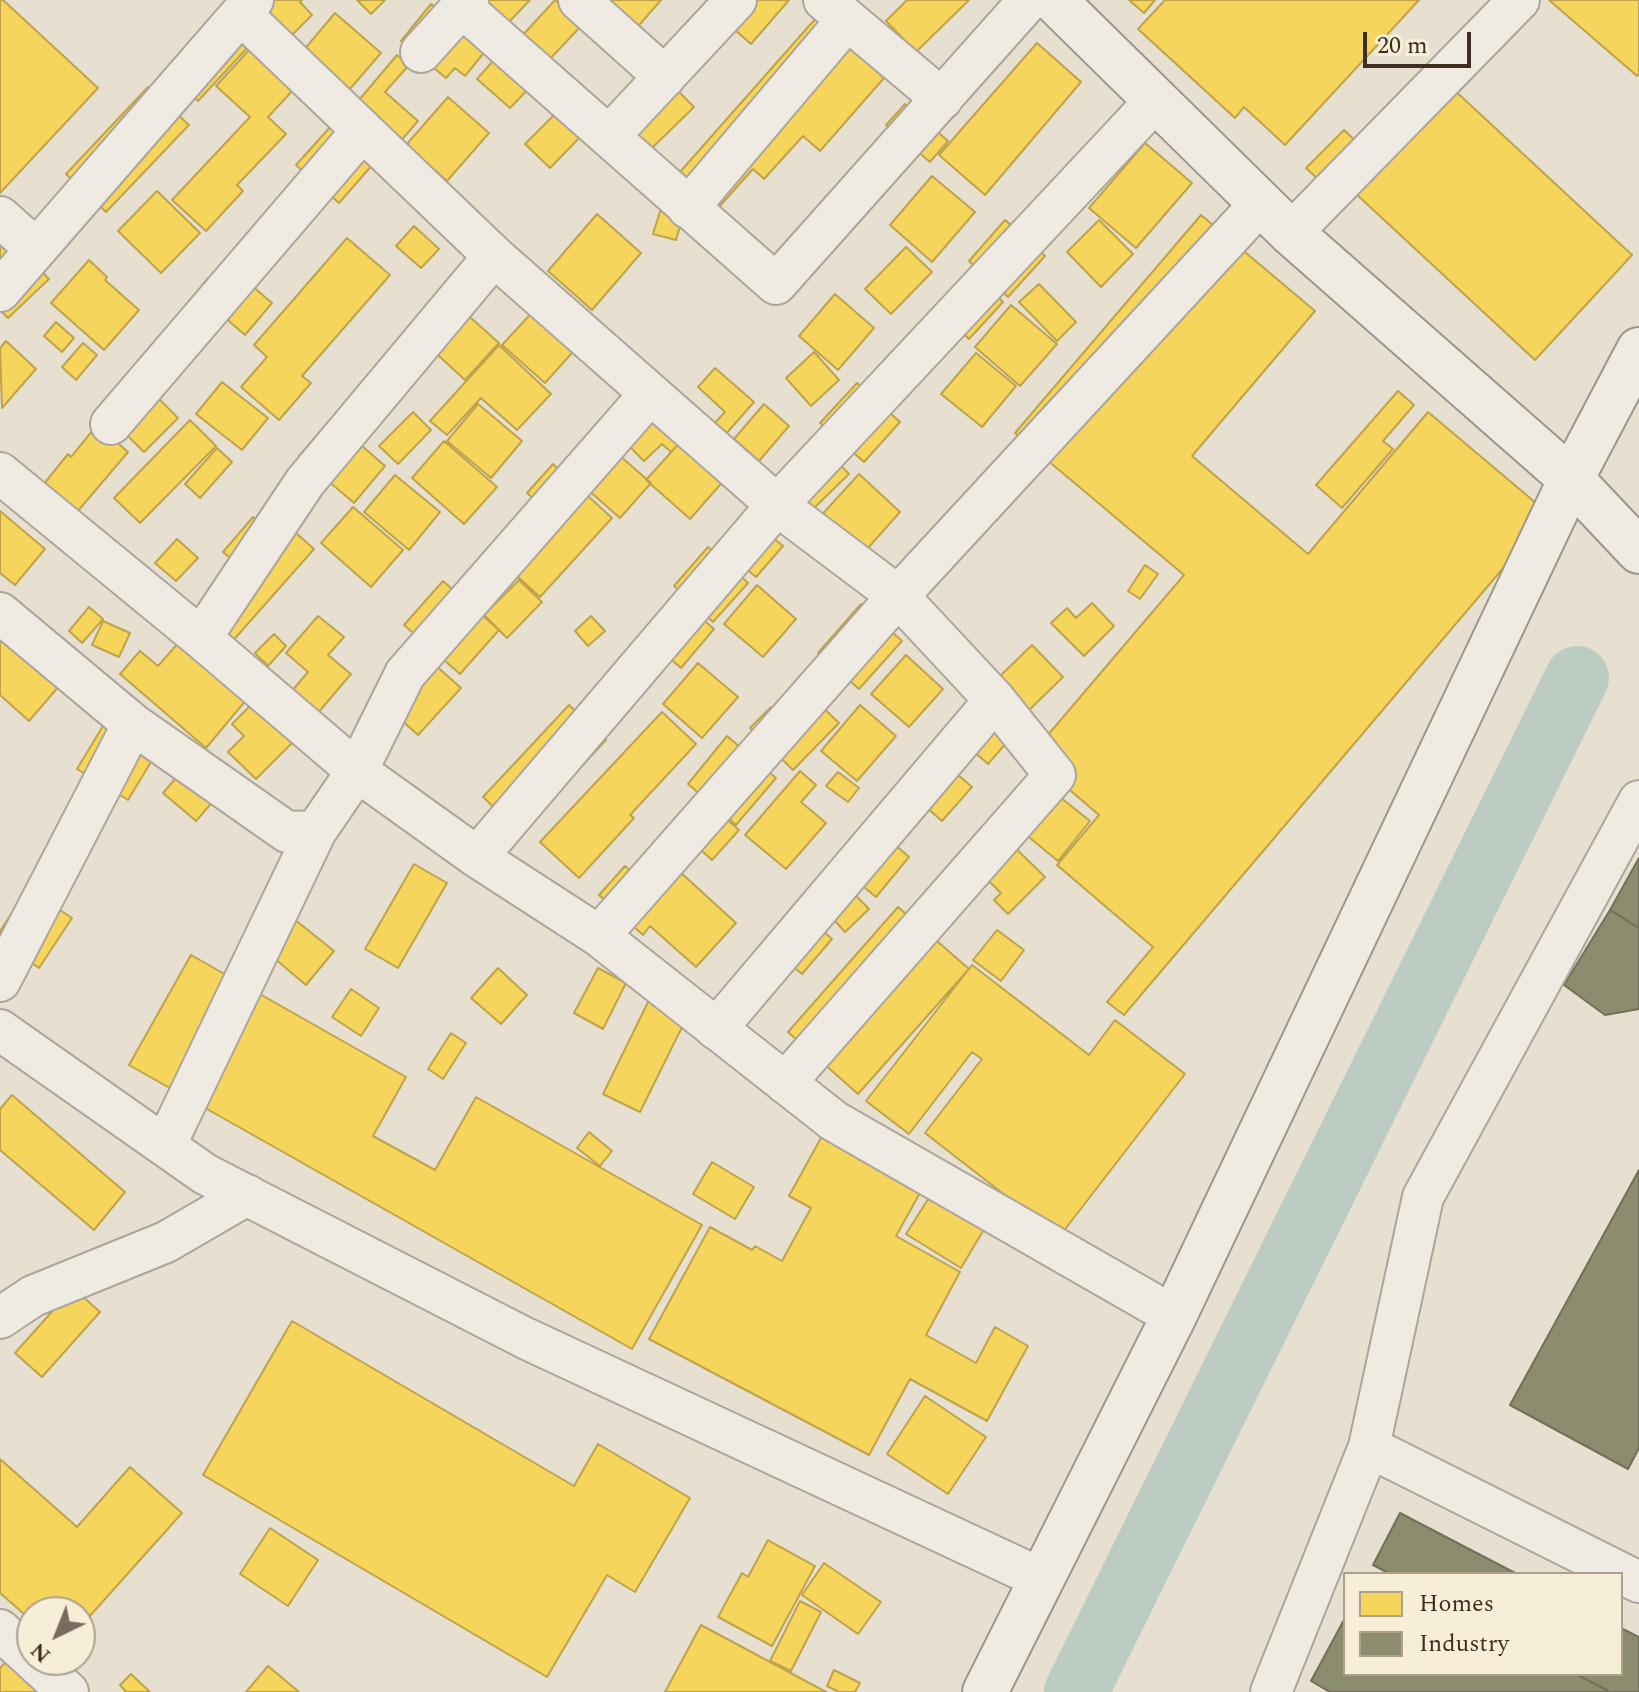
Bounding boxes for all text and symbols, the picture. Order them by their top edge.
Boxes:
scale bar [1367,16,1475,66]
text: 20 m [1377,28,1428,64]
legend [1343,1572,1623,1676]
text: Homes [1419,1586,1494,1622]
north arrow [16,1596,96,1676]
text: Industry [1419,1626,1509,1662]
text: N [23,1634,58,1671]

